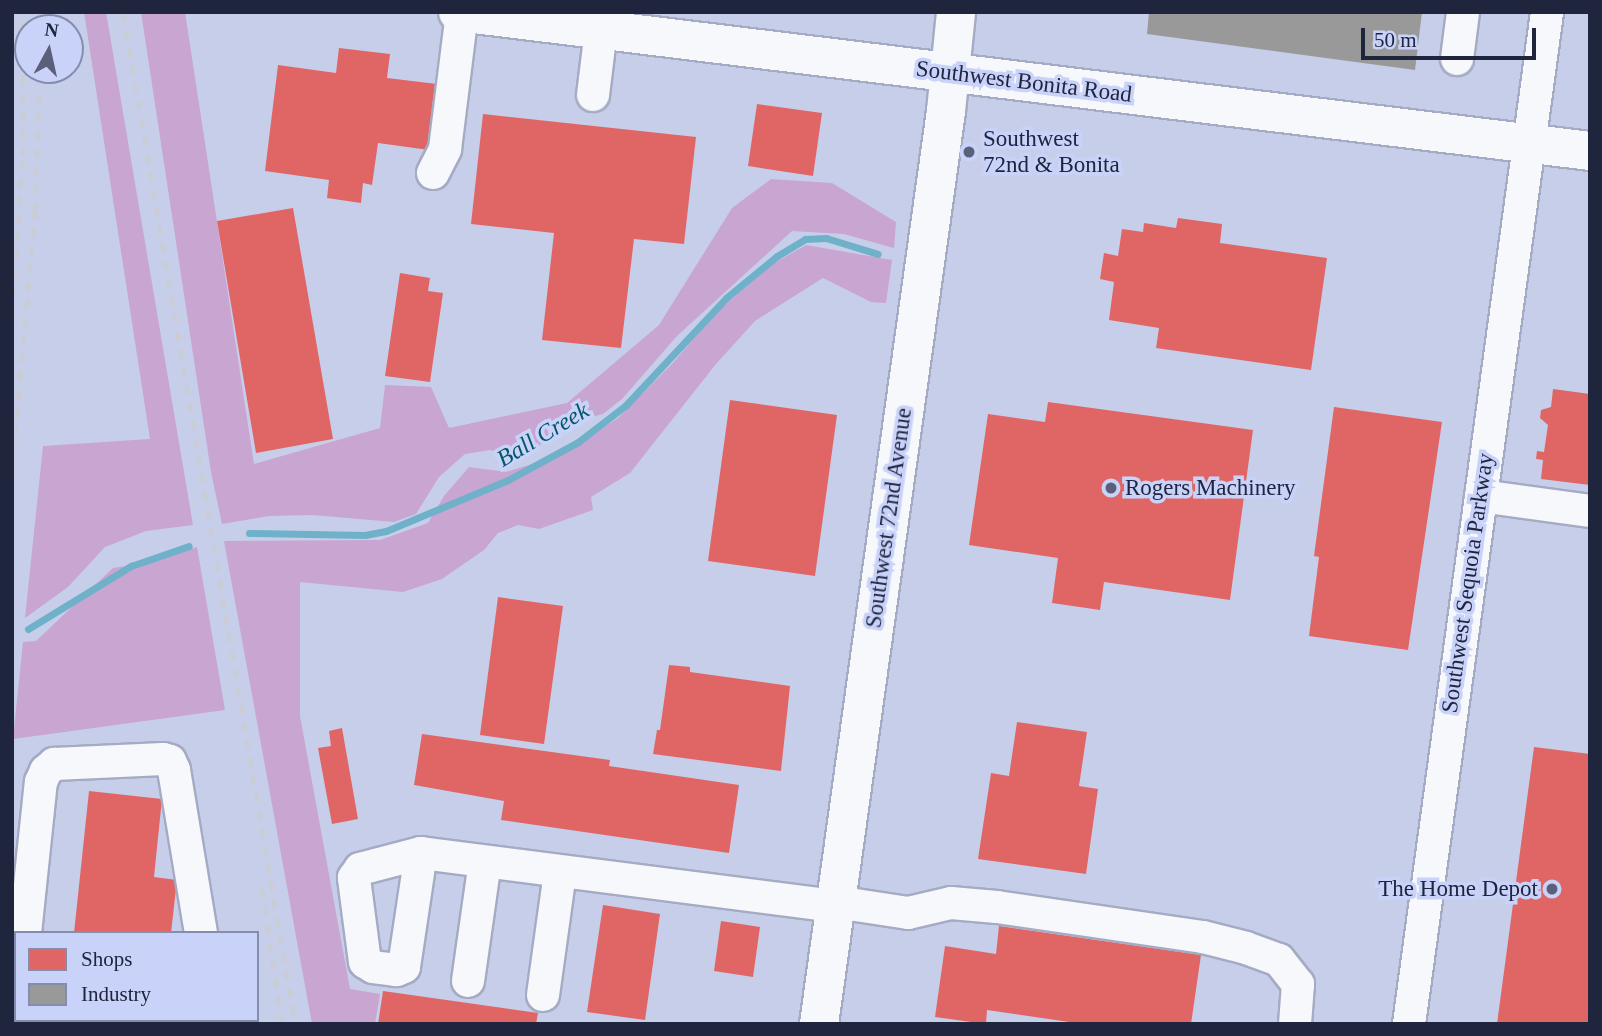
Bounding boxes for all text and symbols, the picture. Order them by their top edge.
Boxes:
north arrow [14,14,84,84]
scale bar [1364,14,1539,58]
text: N [43,18,60,41]
text: 50 m [1374,28,1417,52]
street label: Southwest Bonita Road [915,55,1133,109]
place label: Southwest 72nd & Bonita [983,125,1120,179]
marker: Southwest 72nd & Bonita [961,144,977,160]
water label: Ball Creek [492,396,594,474]
street label: Southwest 72nd Avenue [860,406,918,630]
street label: Southwest Sequoia Parkway [1436,451,1500,715]
place label: Rogers Machinery [1125,474,1296,502]
marker: Rogers Machinery [1103,480,1119,496]
place label: The Home Depot [1378,875,1538,903]
marker: The Home Depot [1544,881,1560,897]
legend [14,931,259,1022]
text: Shops [81,947,132,971]
text: Industry [81,982,151,1006]

